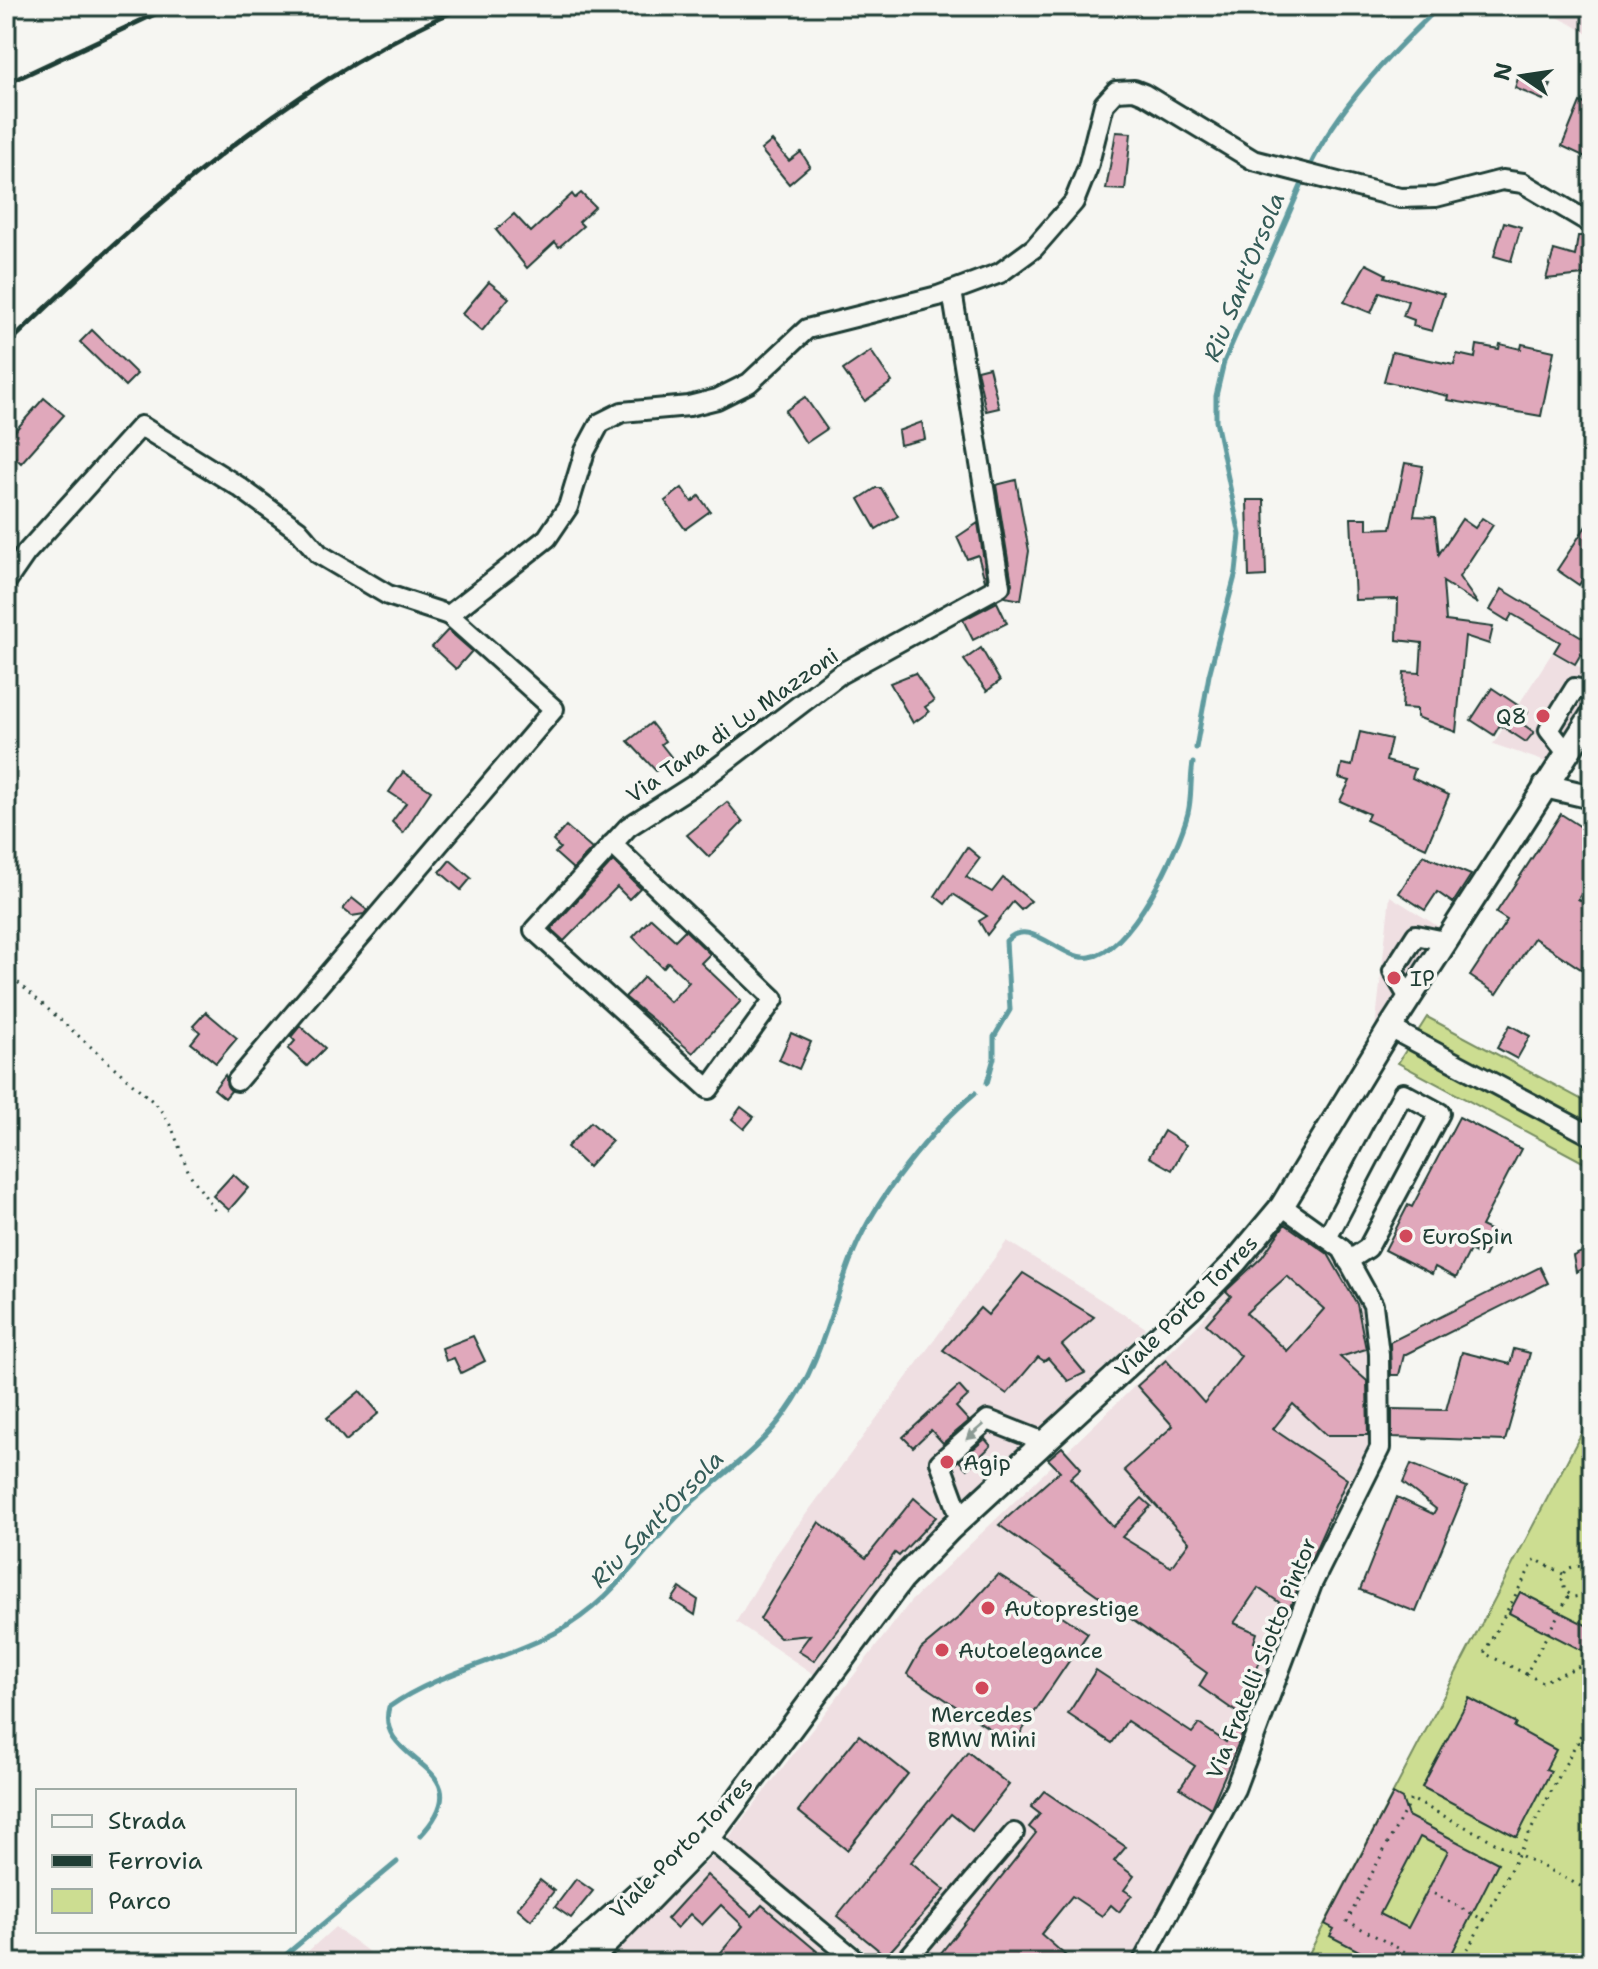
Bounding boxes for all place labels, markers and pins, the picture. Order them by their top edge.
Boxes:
place label: Q8 [1496,702,1527,731]
marker: Q8 [1534,707,1552,725]
place label: IP [1410,964,1435,993]
marker: IP [1385,969,1403,987]
place label: EuroSpin [1422,1222,1513,1251]
marker: EuroSpin [1397,1227,1415,1245]
place label: Agip [963,1448,1011,1477]
marker: Agip [938,1453,956,1471]
place label: Autoprestige [1004,1594,1140,1623]
marker: Autoprestige [979,1599,997,1617]
place label: Autoelegance [958,1636,1103,1665]
marker: Autoelegance [933,1641,951,1659]
marker: Mercedes BMW Mini [973,1679,991,1697]
place label: Mercedes BMW Mini [927,1700,1037,1754]

